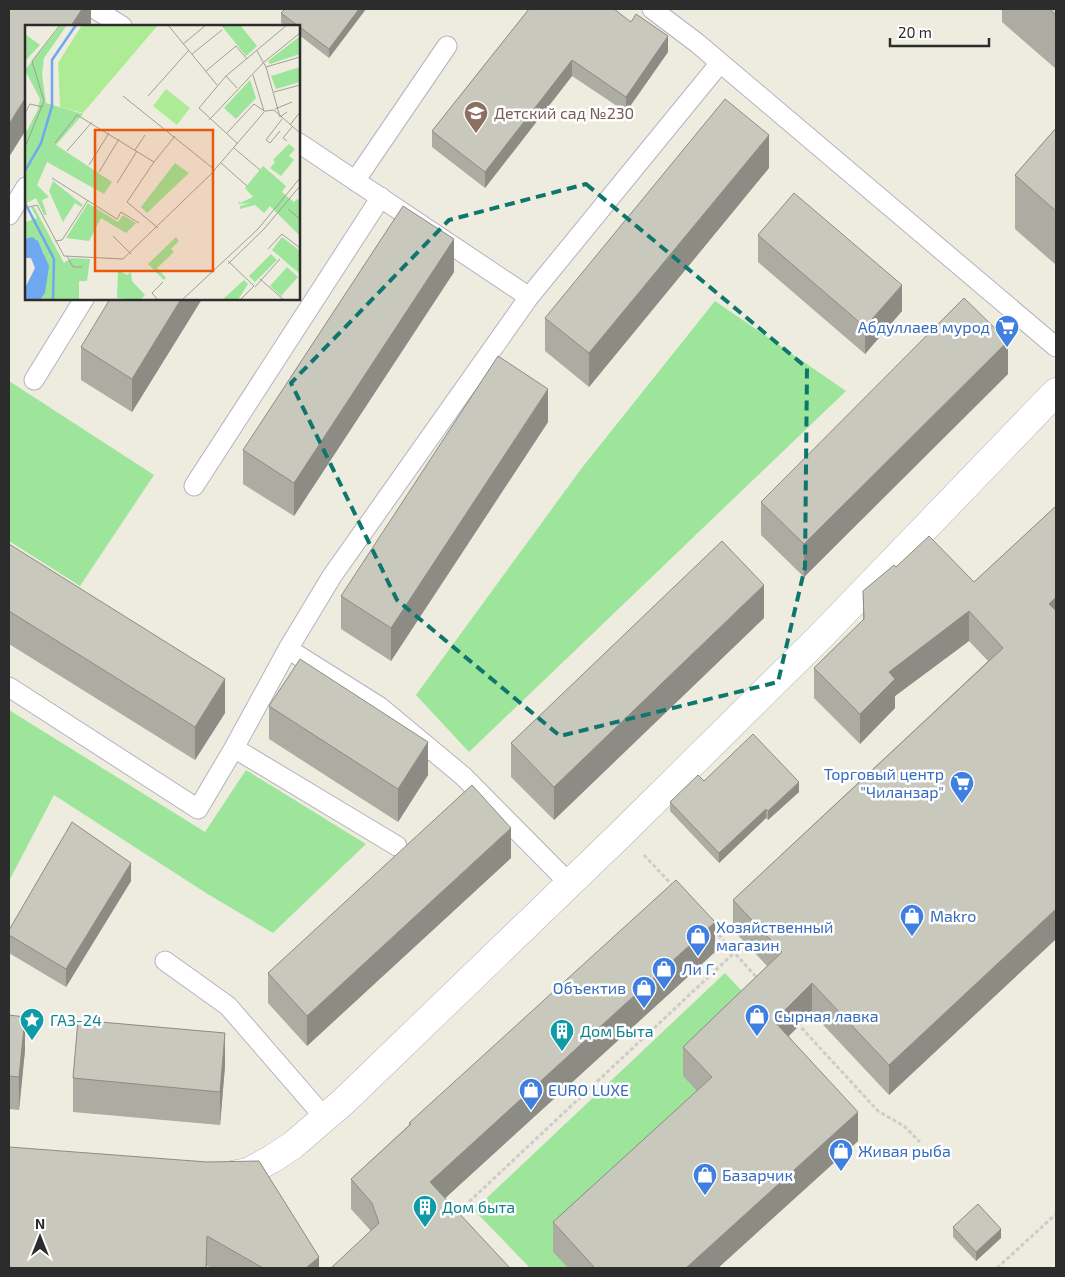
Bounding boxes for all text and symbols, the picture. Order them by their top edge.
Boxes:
scale bar [890,15,989,47]
text: 20 m [898,23,932,41]
inset map [25,25,300,300]
school or university icon: Детский сад №230 [463,100,489,134]
place label: Детский сад №230 [494,103,634,122]
supermarket icon: Абдуллаев мурод [994,314,1020,348]
place label: Абдуллаев мурод [858,317,990,337]
place label: Торговый центр "Чиланзар" [824,764,944,801]
supermarket icon: Торговый центр "Чиланзар" [949,770,975,804]
shop icon: Makro [899,903,925,937]
place label: Makro [930,906,976,925]
place label: Хозяйственный магазин [716,917,833,954]
shop icon: Хозяйственный магазин [685,923,711,957]
shop icon: Ли Г. [651,956,677,990]
place label: Ли Г. [682,959,716,978]
shop icon: Объектив [631,975,657,1009]
place label: Объектив [553,978,626,997]
shop icon: Сырная лавка [744,1003,770,1037]
place label: Сырная лавка [774,1006,878,1025]
place icon: ГАЗ-24 [19,1007,45,1041]
place label: ГАЗ-24 [50,1010,102,1029]
building icon: Дом Быта [549,1018,575,1052]
place label: Дом Быта [580,1021,654,1040]
shop icon: EURO LUXE [518,1077,544,1111]
place label: EURO LUXE [548,1080,629,1099]
shop icon: Живая рыба [828,1138,854,1172]
place label: Живая рыба [858,1141,951,1160]
shop icon: Базарчик [692,1162,718,1196]
place label: Базарчик [722,1165,793,1184]
building icon: Дом быта [412,1194,438,1228]
place label: Дом быта [442,1197,515,1216]
north arrow [15,1212,65,1262]
text: N [35,1215,45,1232]

